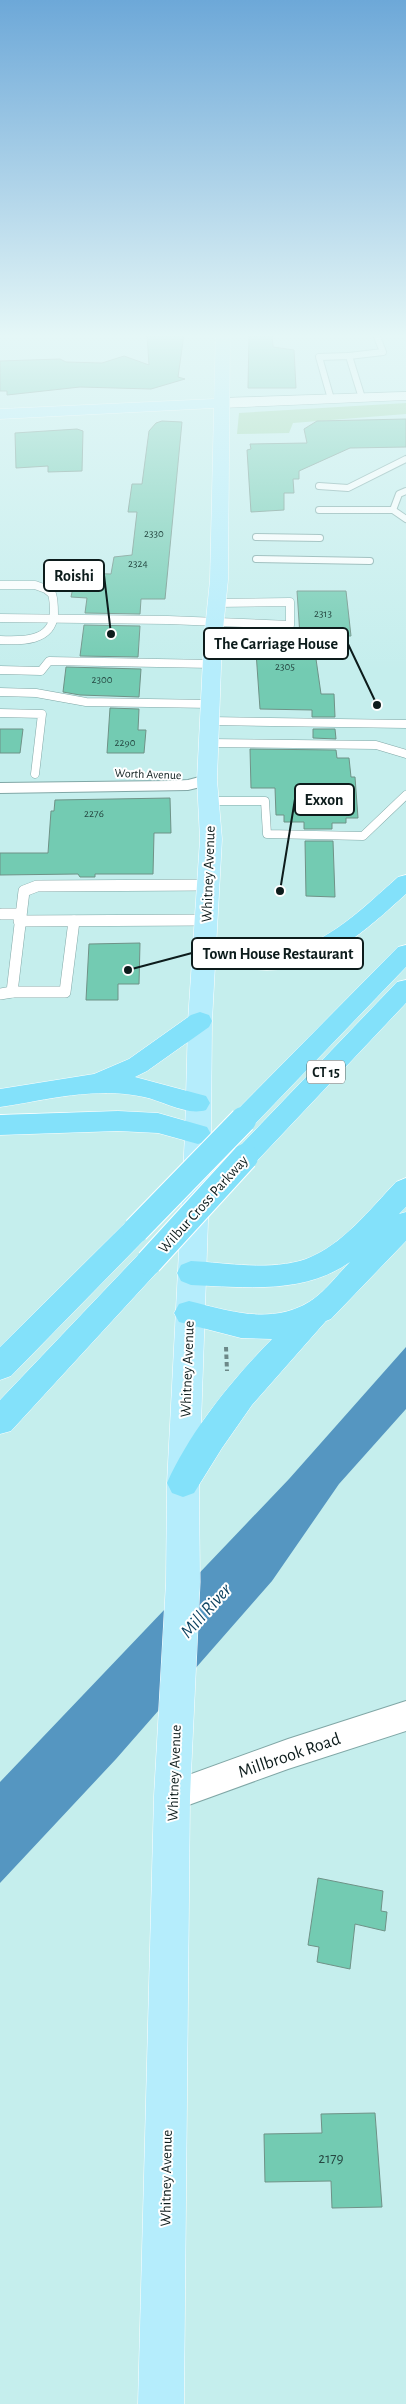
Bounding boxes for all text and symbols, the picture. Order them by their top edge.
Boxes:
house number: 2330 [144,528,164,539]
house number: 2324 [128,558,148,569]
callout: Roishi [44,560,104,591]
text: Roishi [54,568,94,584]
house number: 2313 [314,608,332,619]
callout: The Carriage House [204,628,348,659]
text: The Carriage House [214,636,339,652]
house number: 2305 [275,661,295,672]
house number: 2300 [91,674,113,685]
house number: 2290 [115,737,136,748]
street label: Worth Avenue [114,767,182,781]
callout: Exxon [295,784,354,815]
text: Exxon [305,792,343,808]
house number: 2276 [84,808,104,819]
street label: Whitney Avenue [199,825,218,923]
callout: Town House Restaurant [192,938,363,969]
text: Town House Restaurant [203,946,354,962]
road number: CT 15 [307,1060,345,1084]
street label: Wilbur Cross Parkway [156,1152,251,1256]
street label: Whitney Avenue [178,1320,197,1418]
water label: Mill River [177,1580,236,1642]
street label: Whitney Avenue [165,1724,184,1822]
street label: Millbrook Road [236,1730,343,1782]
street label: Whitney Avenue [158,2129,175,2226]
house number: 2179 [318,2151,344,2166]

